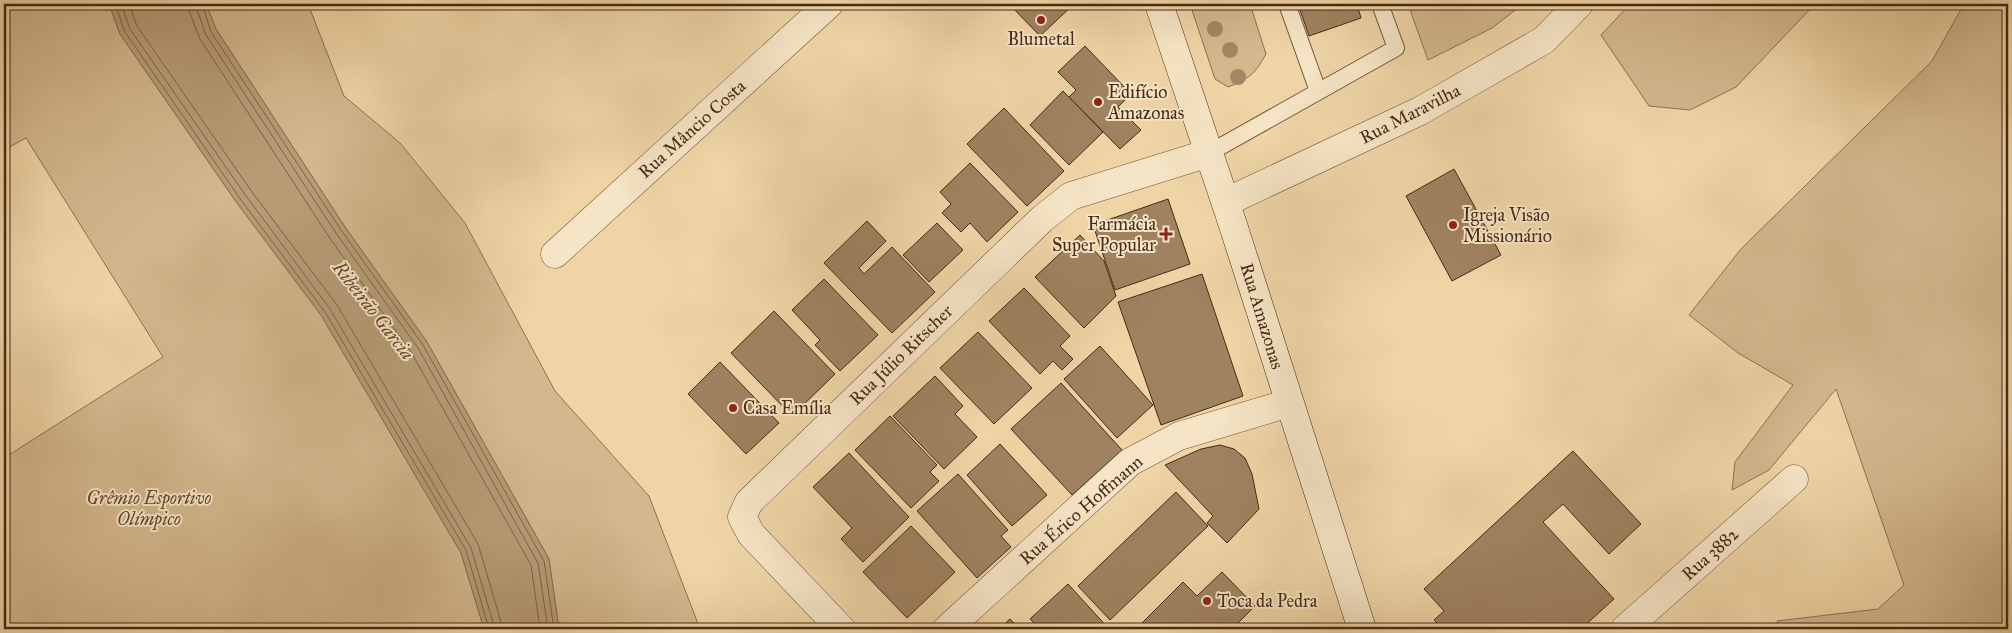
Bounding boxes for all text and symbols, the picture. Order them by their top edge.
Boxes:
marker: Blumetal [1035,14,1047,26]
place label: Blumetal [1007,28,1075,50]
street label: Rua Mâncio Costa [634,75,751,183]
street label: Rua Maravilha [1356,79,1464,149]
place label: Edifício Amazonas [1107,81,1184,124]
marker: Edifício Amazonas [1092,96,1104,108]
place label: Igreja Visão Missionário [1463,204,1552,247]
place label: Farmácia Super Popular [1052,213,1156,256]
marker: Igreja Visão Missionário [1447,219,1459,231]
marker: Farmácia Super Popular [1160,228,1172,240]
water label: Ribeirão Garcia [327,256,419,364]
street label: Rua Amazonas [1235,260,1289,372]
street label: Rua Júlio Ritscher [845,300,958,411]
place label: Casa Emília [743,397,832,419]
marker: Casa Emília [727,402,739,414]
street label: Rua Érico Hoffmann [1013,449,1147,570]
park label: Grêmio Esportivo Olímpico [87,487,212,531]
street label: Rua 3882 [1677,523,1743,585]
place label: Toca da Pedra [1217,590,1318,612]
marker: Toca da Pedra [1201,595,1213,607]

